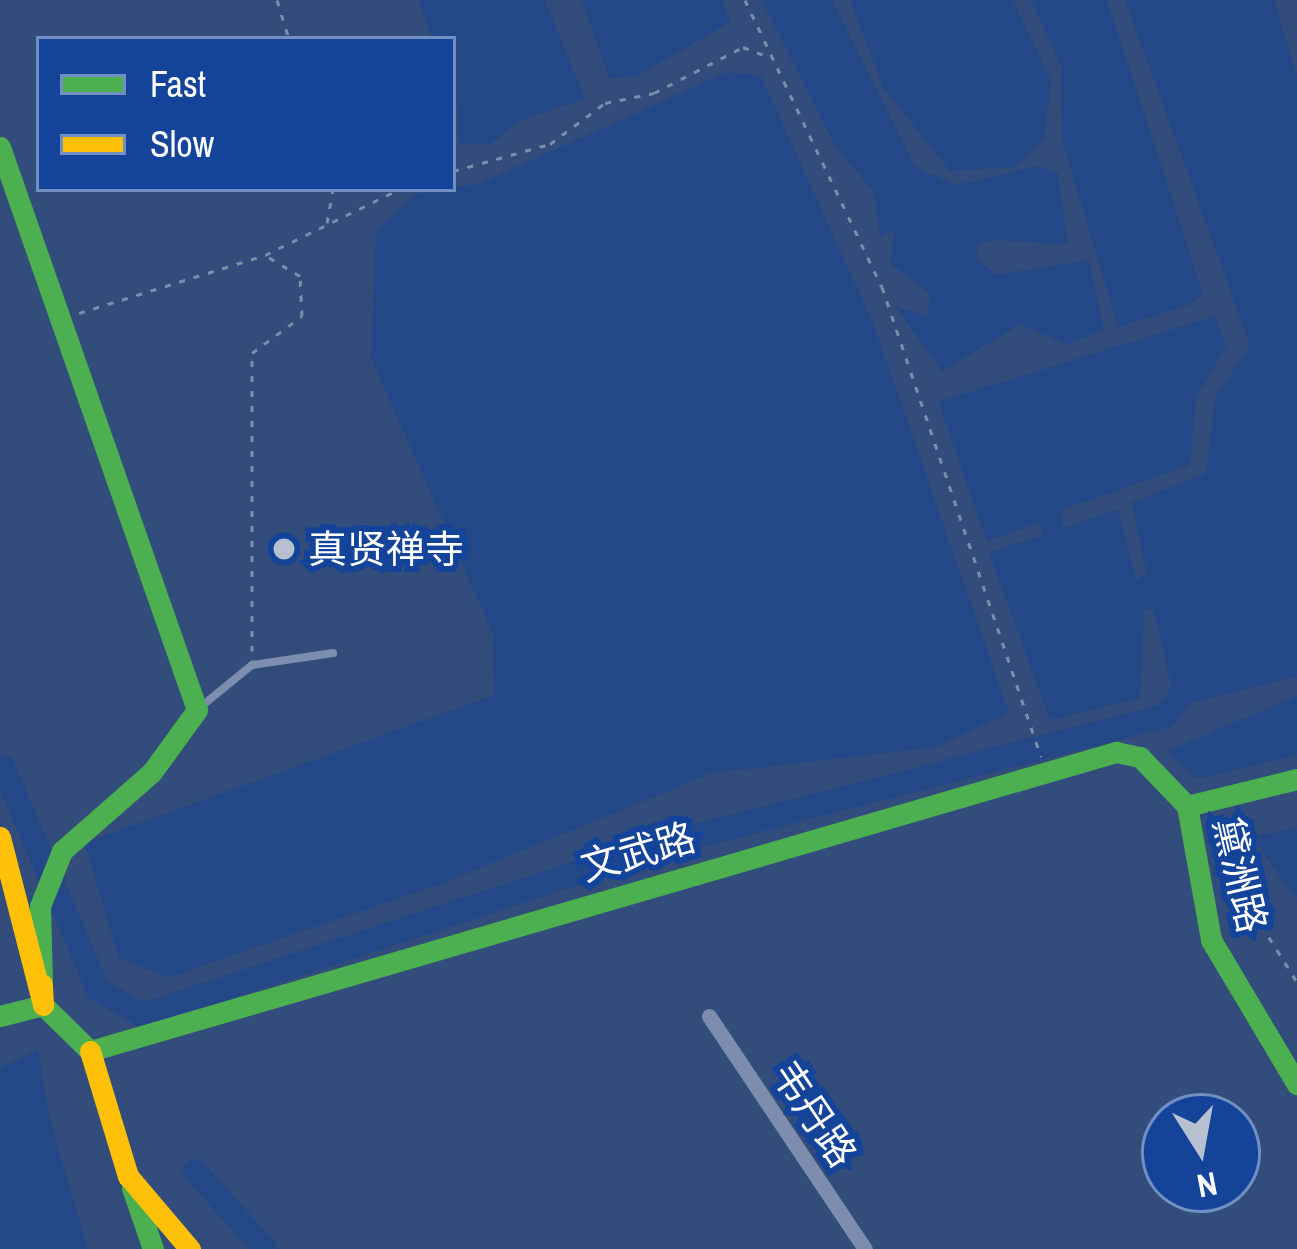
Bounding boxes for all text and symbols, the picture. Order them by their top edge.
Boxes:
legend [36,36,456,192]
text: Fast [150,60,206,108]
text: Slow [150,120,214,168]
place label: 真贤禅寺 [308,526,464,572]
marker: 真贤禅寺 [271,536,297,562]
street label: 文武路 [575,813,701,891]
street label: 黛洲路 [1204,813,1276,937]
street label: 韦丹路 [762,1052,866,1176]
north arrow [1141,1093,1261,1213]
text: N [1194,1162,1221,1209]

